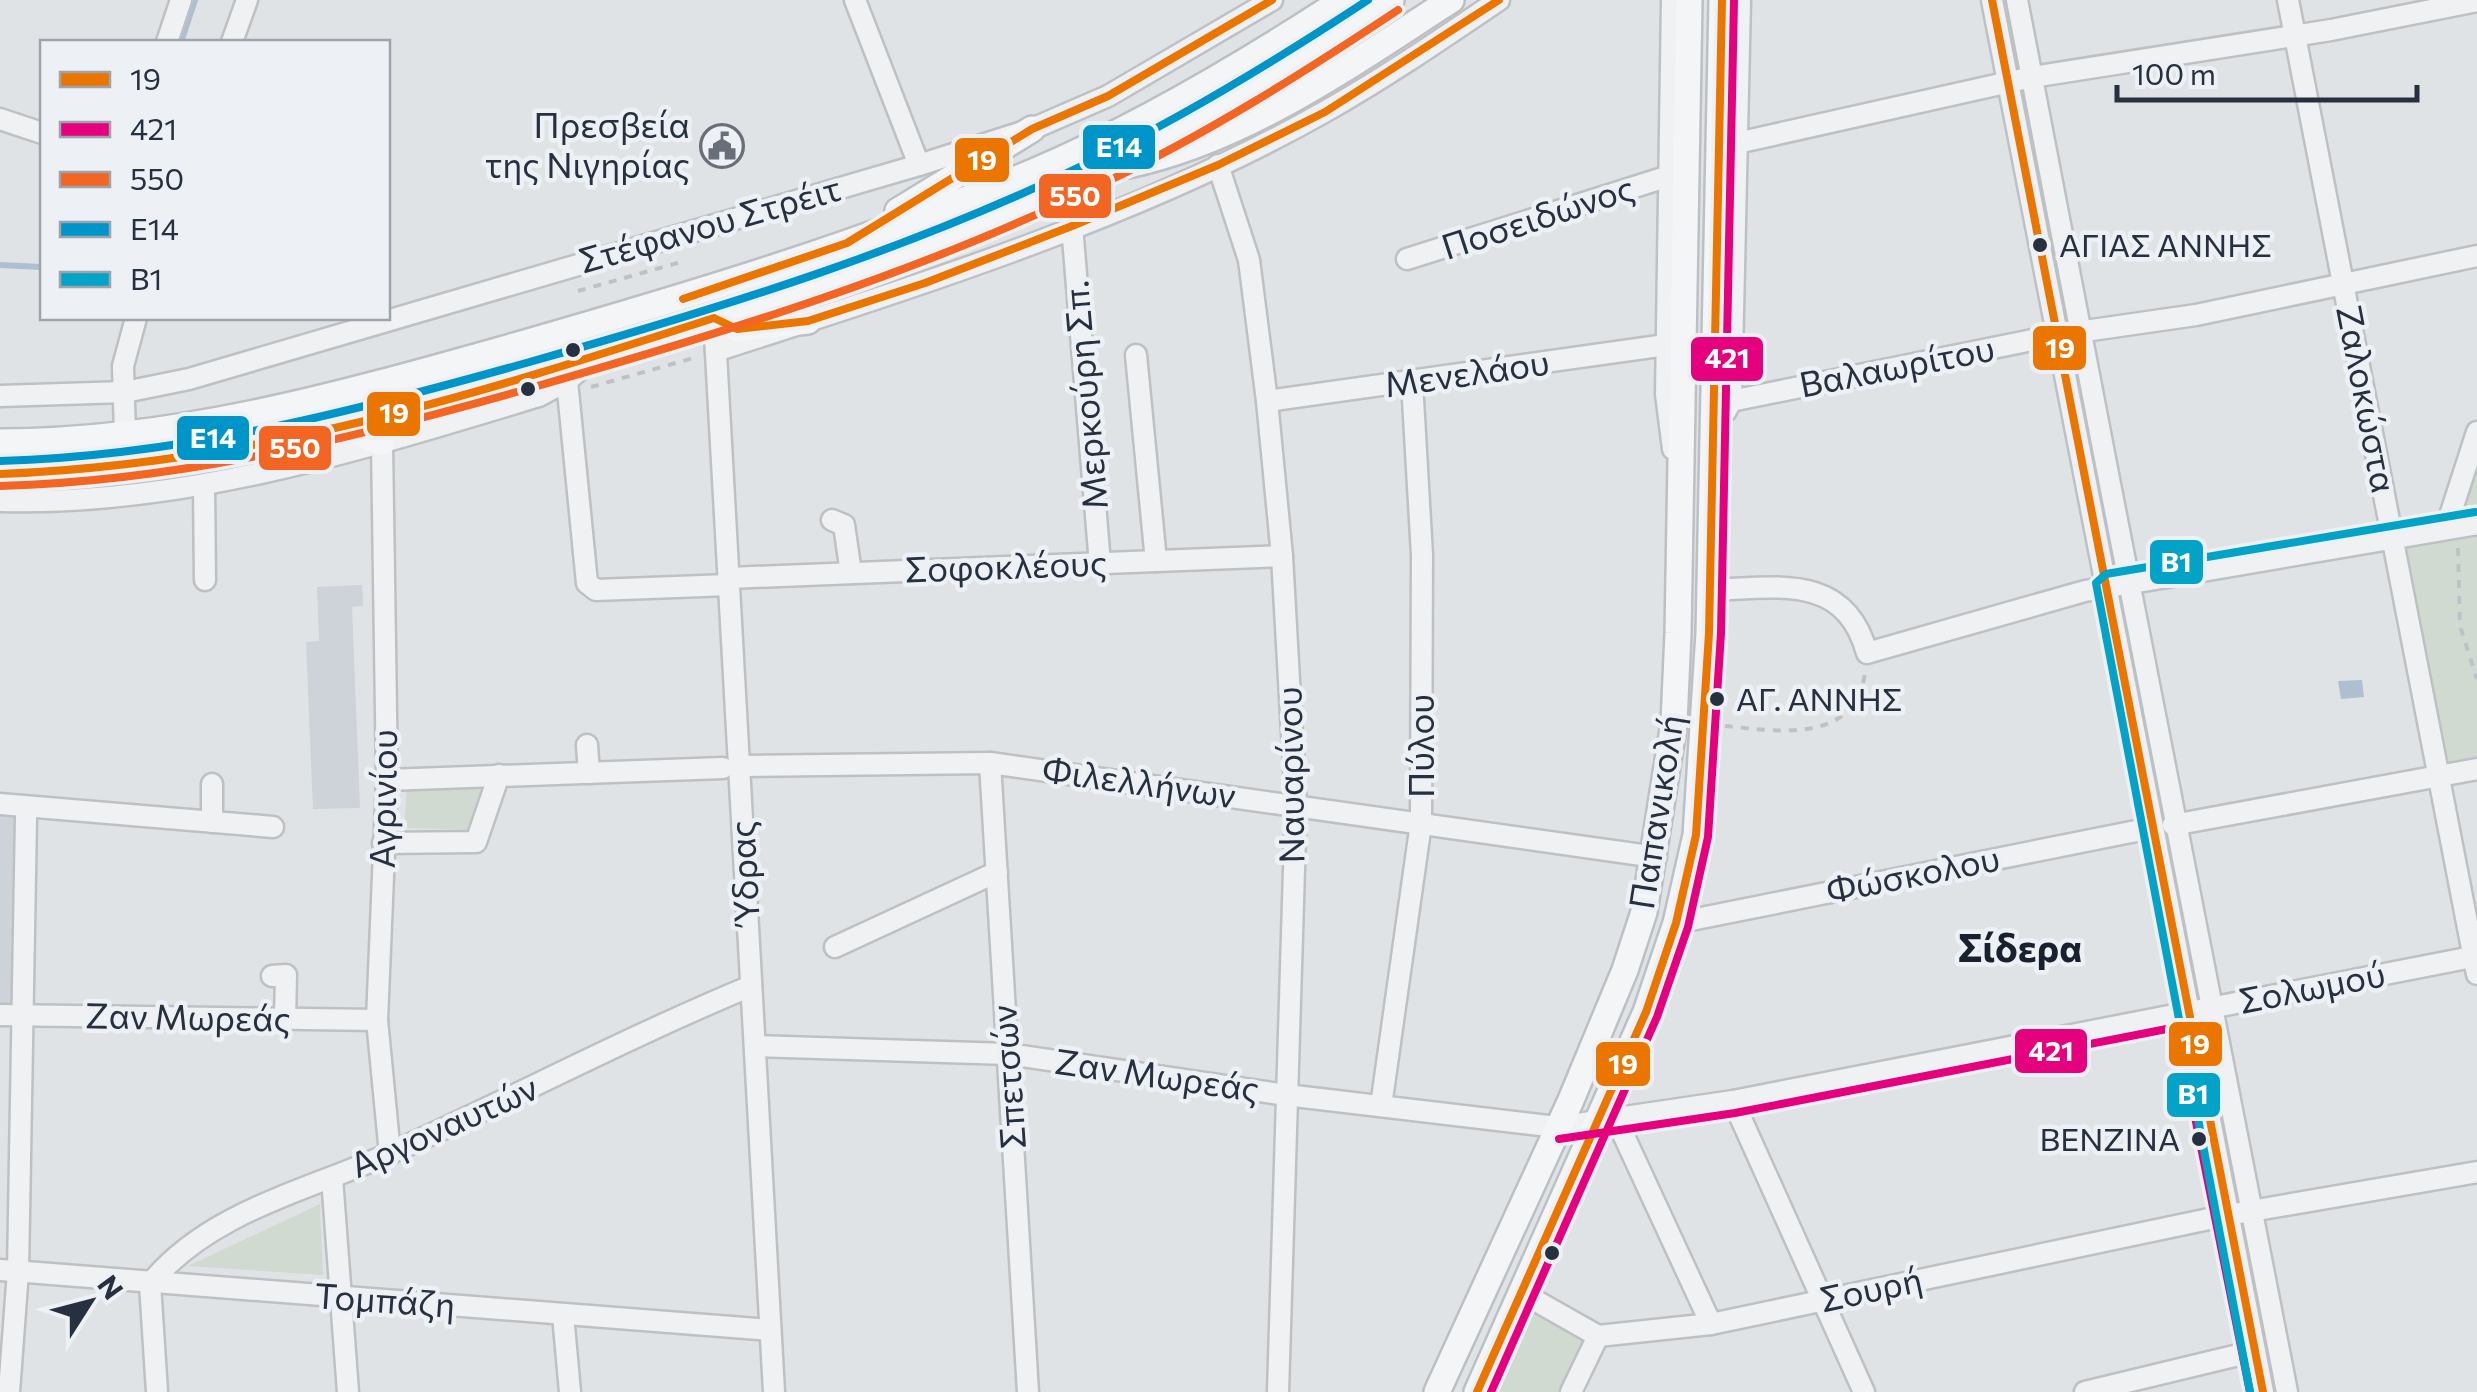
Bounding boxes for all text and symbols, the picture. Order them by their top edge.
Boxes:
legend [40,40,390,320]
scale bar [2117,40,2417,102]
text: 100 m [2132,54,2216,91]
text: 19 [130,59,161,96]
place label: Πρεσβεία της Νιγηρίας [485,102,690,185]
text: 421 [130,109,177,146]
public building icon: Πρεσβεία της Νιγηρίας [699,123,745,169]
line badge: Ε14 [1081,123,1157,171]
text: Ε14 [1096,129,1142,163]
line badge: 19 [953,136,1011,184]
text: 19 [967,142,997,176]
text: 550 [130,159,184,196]
street label: Ποσειδώνος [1436,164,1639,267]
street label: Στέφανου Στρέιτ [573,165,845,281]
line badge: 550 [1037,172,1113,220]
text: 550 [1049,178,1101,212]
text: Ε14 [130,209,179,246]
place label: ΑΓΙΑΣ ΑΝΝΗΣ [2059,224,2272,264]
marker: ΑΓΙΑΣ ΑΝΝΗΣ [2030,235,2050,255]
text: Β1 [130,259,162,296]
street label: Μερκούρη Σπ. [1052,279,1115,512]
street label: Ζαλοκώστα [2329,301,2408,496]
line badge: 19 [2031,324,2088,372]
street label: Βαλαωρίτου [1795,325,1998,404]
text: 19 [2045,330,2075,364]
line badge: 421 [1689,335,1765,383]
street label: Μενελάου [1382,339,1552,404]
unlabelled marker [563,340,583,360]
text: 421 [1704,340,1750,374]
unlabelled marker [518,379,538,399]
line badge: 19 [365,390,422,438]
text: 19 [379,395,409,429]
line badge: Ε14 [175,414,251,462]
text: Ε14 [190,420,236,454]
line badge: 550 [257,424,333,472]
text: 550 [269,430,321,464]
line badge: Β1 [2148,538,2205,586]
street label: Σοφοκλέους [904,539,1108,590]
text: Β1 [2160,544,2192,578]
place label: ΑΓ. ΑΝΝΗΣ [1736,678,1902,718]
street label: Ναυαρίνου [1265,686,1312,864]
marker: ΑΓ. ΑΝΝΗΣ [1707,689,1727,709]
street label: Πύλου [1398,694,1441,798]
street label: Παπανικολή [1618,711,1691,912]
street label: Αγρινίου [359,729,404,869]
street label: Φιλελλήνων [1040,746,1239,815]
street label: Ύδρας [718,820,767,930]
street label: Φώσκολου [1822,835,2003,910]
district label: Σίδερα [1958,923,2082,970]
street label: Σολωμού [2235,950,2388,1021]
street label: Ζαν Μωρεάς [85,992,291,1039]
street label: Σπετσών [980,1004,1033,1151]
line badge: 19 [2167,1020,2224,1068]
text: 19 [2180,1026,2210,1060]
line badge: 421 [2013,1027,2089,1075]
text: 421 [2028,1033,2074,1067]
street label: Ζαν Μωρεάς [1053,1038,1262,1109]
line badge: 19 [1594,1040,1652,1088]
text: 19 [1608,1046,1638,1080]
street label: Αργοναυτών [343,1064,543,1185]
line badge: Β1 [2165,1071,2222,1119]
text: Β1 [2177,1076,2209,1110]
place label: ΒΕΝΖΙΝΑ [2040,1118,2180,1158]
marker: ΒΕΝΖΙΝΑ [2189,1129,2209,1149]
unlabelled marker [1542,1243,1562,1263]
north arrow [40,1252,140,1352]
street label: Σουρή [1815,1256,1926,1319]
text: N [91,1268,131,1305]
street label: Τομπάζη [314,1272,457,1325]

